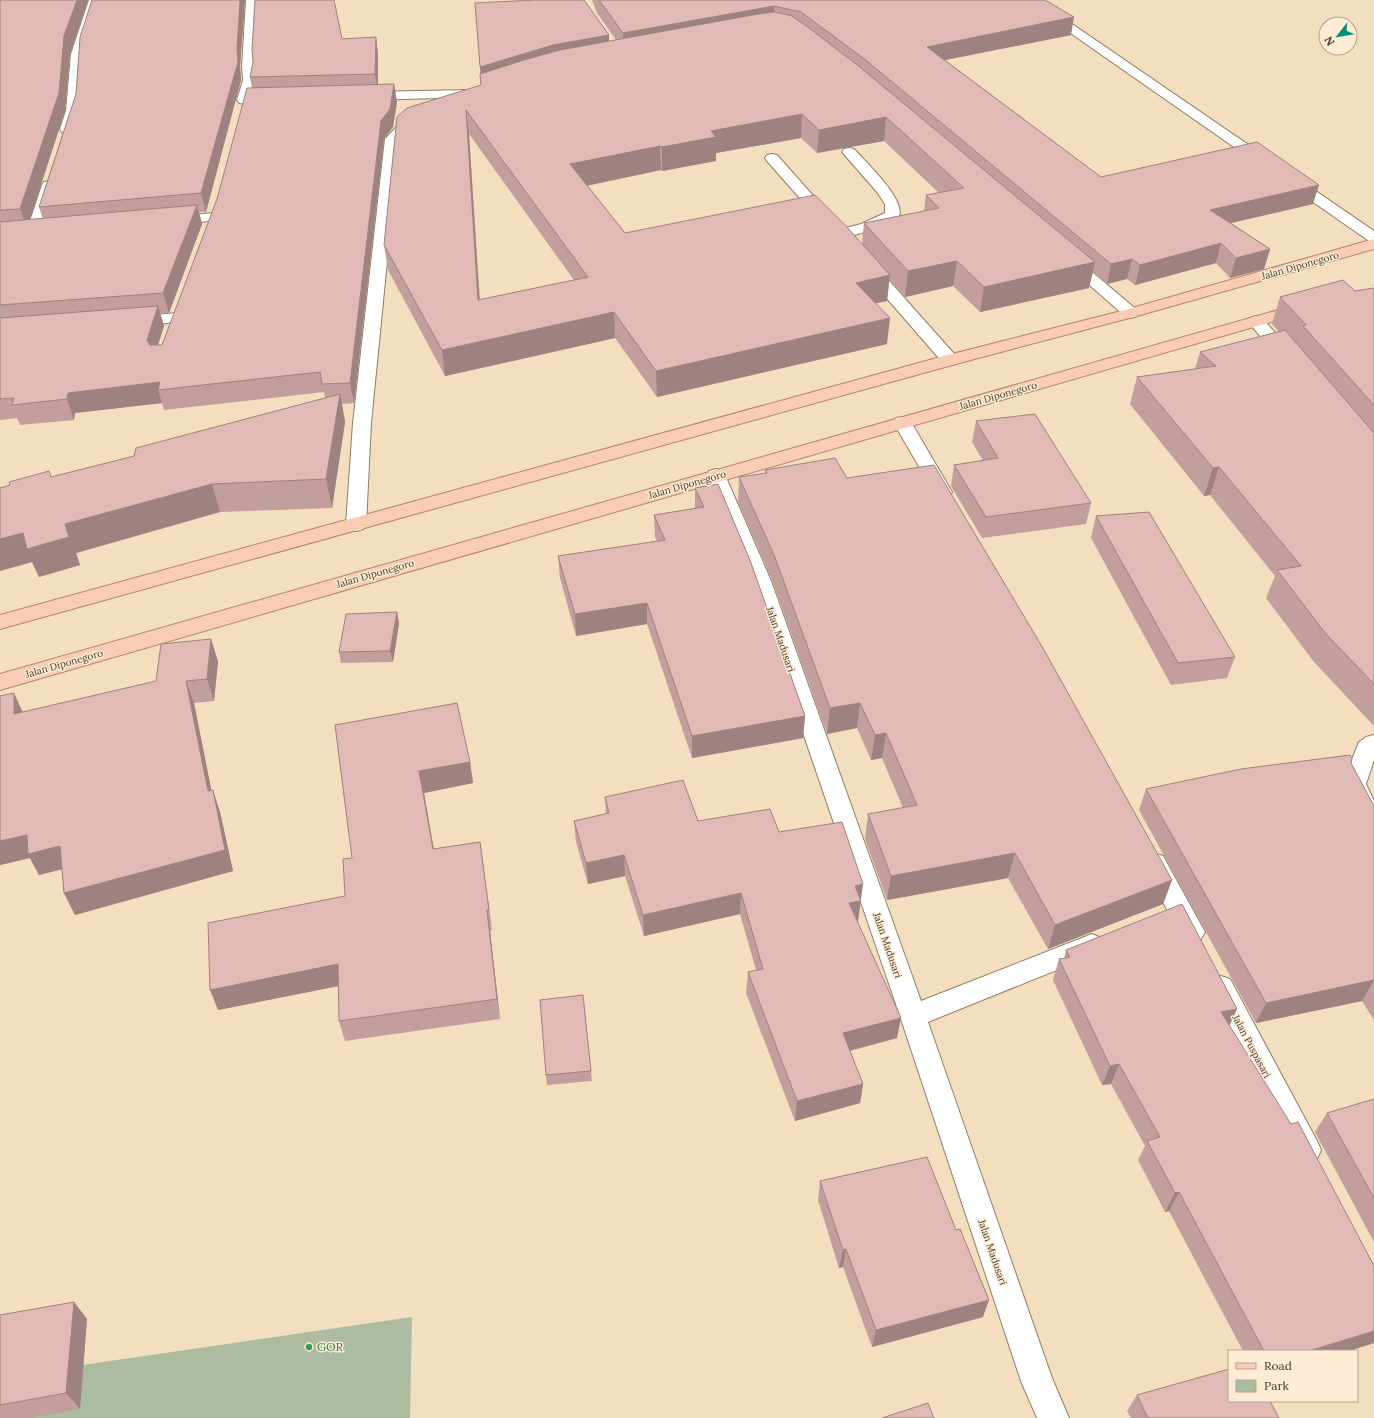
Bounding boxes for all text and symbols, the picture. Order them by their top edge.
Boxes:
north arrow [1318,16,1358,56]
text: N [1321,33,1338,48]
street label: Jalan Diponegoro [1259,248,1341,283]
street label: Jalan Diponegoro [957,378,1039,413]
street label: Jalan Diponegoro [646,467,728,502]
street label: Jalan Diponegoro [334,556,416,591]
street label: Jalan Madusari [763,604,798,674]
street label: Jalan Diponegoro [23,646,105,681]
street label: Jalan Madusari [870,910,905,980]
street label: Jalan Puspasari [1229,1011,1274,1080]
street label: Jalan Madusari [975,1217,1010,1287]
place label: GOR [317,1339,343,1354]
marker: GOR [304,1342,314,1352]
legend [1228,1350,1358,1402]
text: Road [1264,1358,1292,1373]
text: Park [1264,1378,1290,1393]

